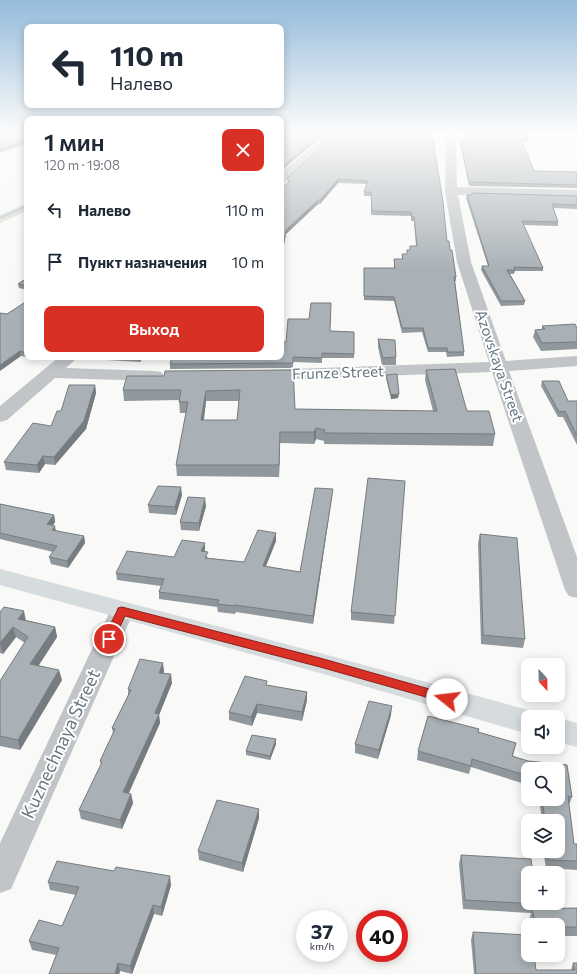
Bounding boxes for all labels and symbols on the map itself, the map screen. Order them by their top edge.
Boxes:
street label: Azovskaya Street [472,307,528,424]
street label: Frunze Street [292,361,384,383]
pin [92,622,126,656]
north arrow [521,658,565,702]
street label: Kuznechnaya Street [16,665,104,822]
position arrow [426,678,468,720]
speed limit sign: 40 [356,910,408,962]

